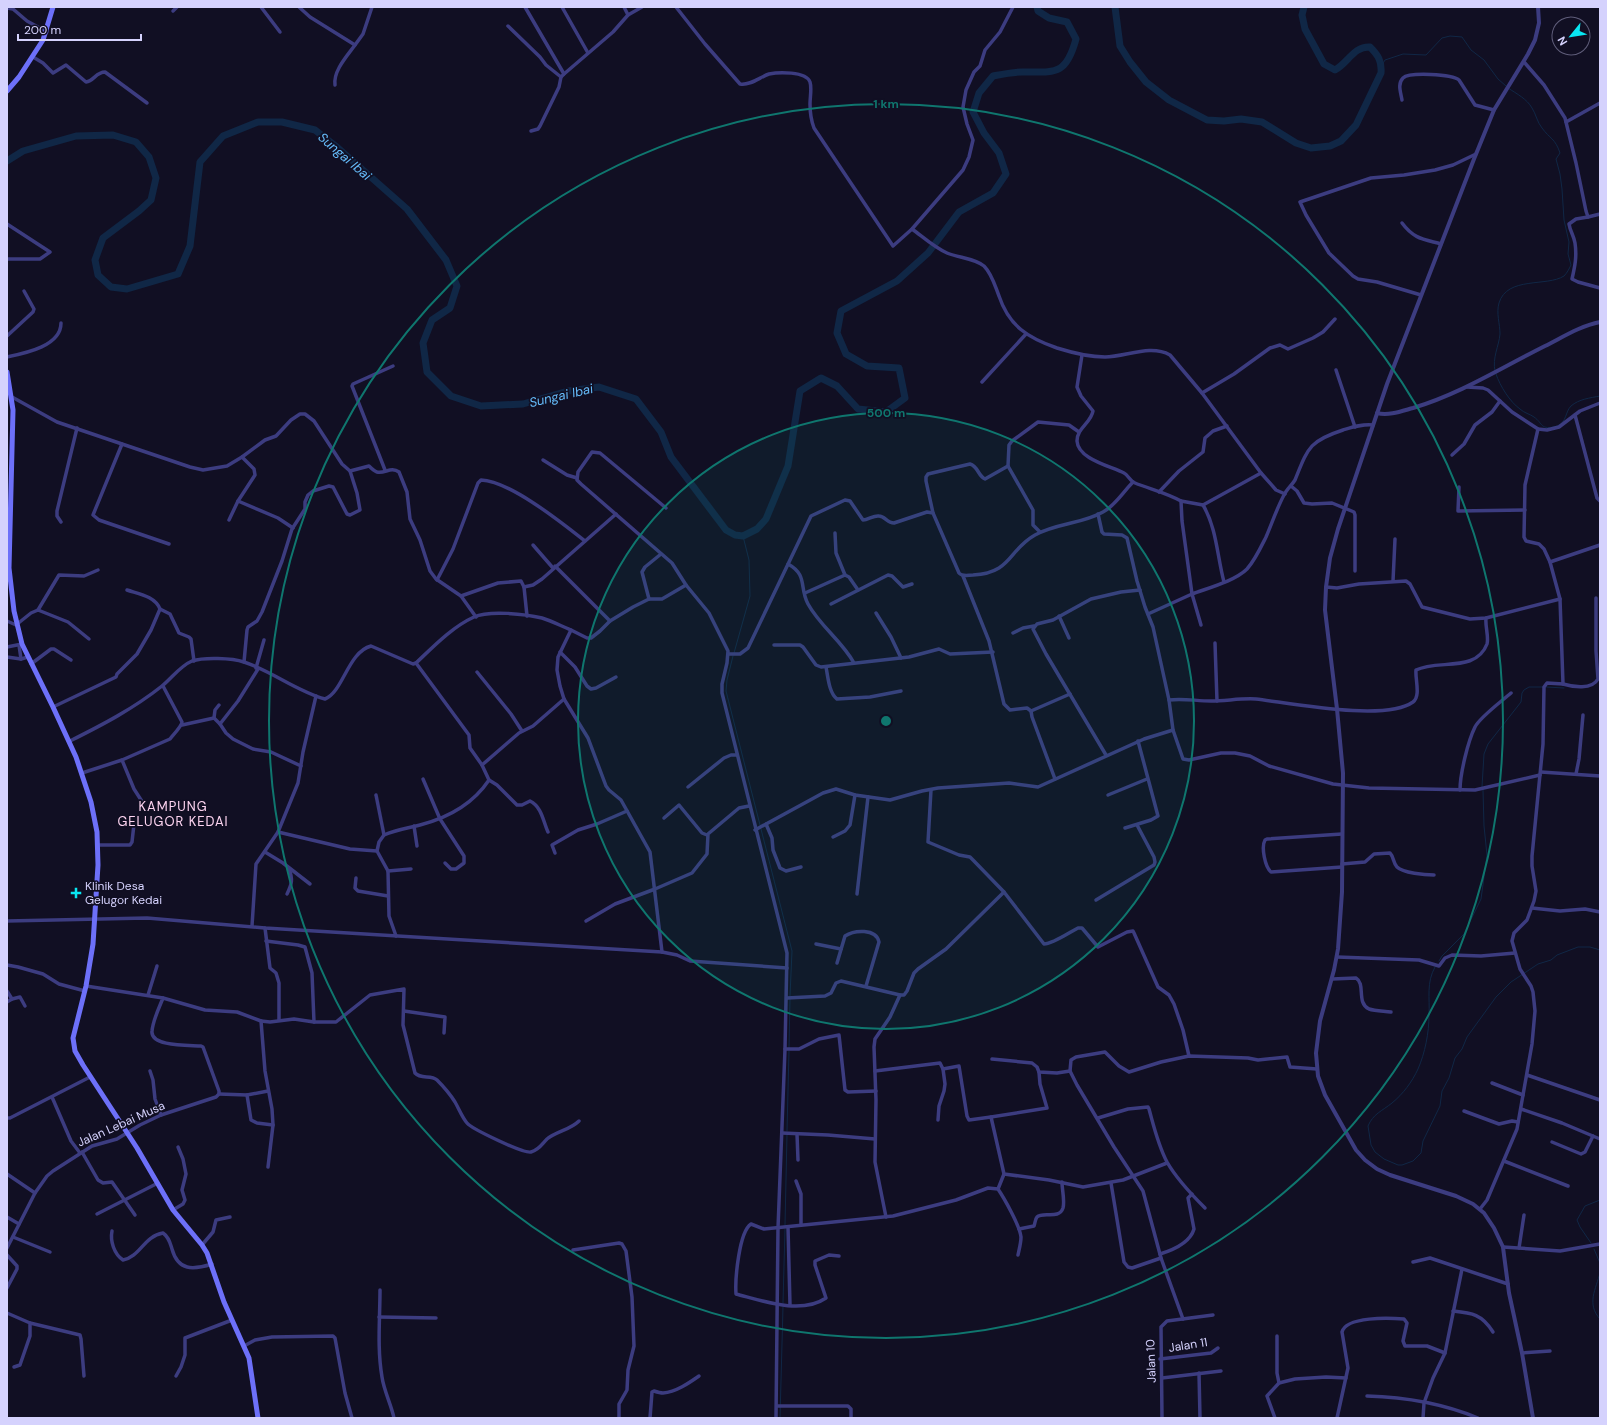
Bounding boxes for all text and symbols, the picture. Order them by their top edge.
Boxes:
scale bar [18,16,141,42]
north arrow [1551,16,1591,56]
text: 200 m [24,22,61,38]
text: N [1554,34,1570,48]
text: 1 km [873,96,899,112]
water label: Sungai Ibai [315,129,375,185]
water label: Sungai Ibai [527,380,596,411]
text: 500 m [867,405,905,421]
centre of rings [879,714,893,728]
district label: KAMPUNG GELUGOR KEDAI [117,798,229,830]
place label: Klinik Desa Gelugor Kedai [85,878,162,908]
marker: Klinik Desa Gelugor Kedai [70,887,82,899]
street label: Jalan Lebai Musa [75,1098,167,1150]
street label: Jalan 11 [1167,1334,1209,1356]
street label: Jalan 10 [1142,1339,1160,1383]

